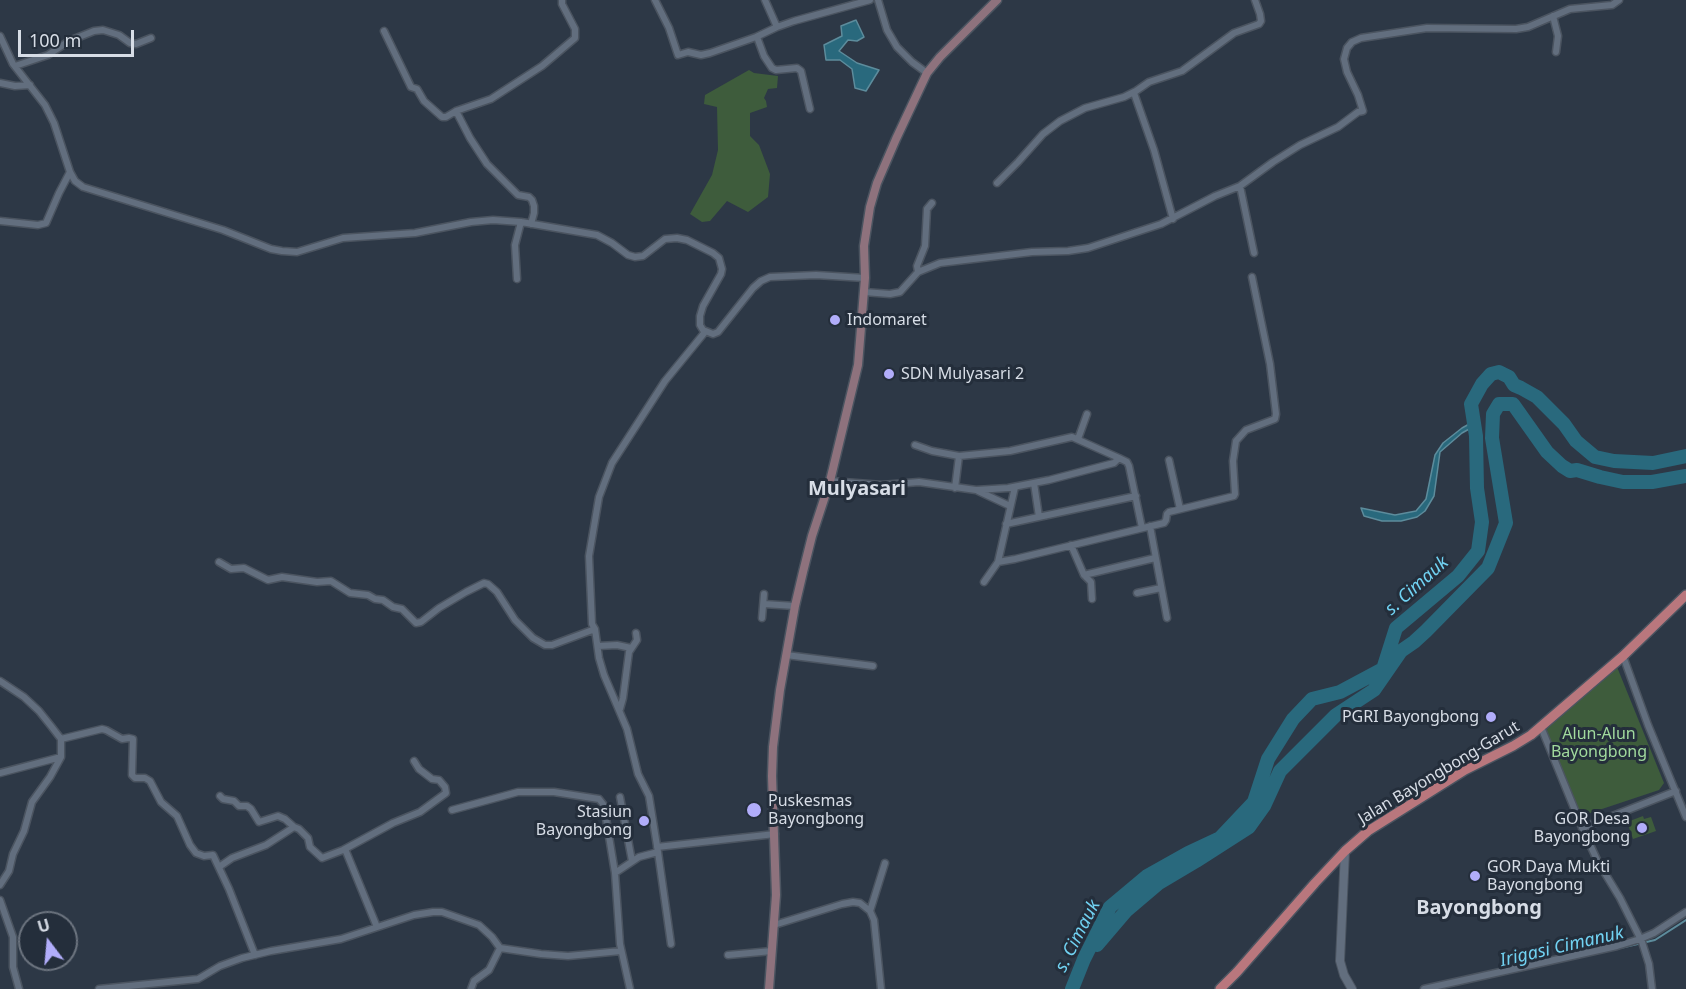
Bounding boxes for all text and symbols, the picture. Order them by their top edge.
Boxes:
scale bar [21,18,136,56]
text: 100 m [29,28,81,52]
place label: Indomaret [847,310,927,330]
marker: Indomaret [828,313,842,327]
place label: SDN Mulyasari 2 [901,364,1024,384]
marker: SDN Mulyasari 2 [882,367,896,381]
district label: Mulyasari [808,477,906,501]
water label: s. Cimauk [1381,552,1453,620]
place label: PGRI Bayongbong [1342,707,1479,727]
marker: PGRI Bayongbong [1484,710,1498,724]
street label: Jalan Bayongbong-Garut [1355,717,1523,829]
park label: Alun-Alun Bayongbong [1551,724,1647,762]
place label: Puskesmas Bayongbong [768,791,864,829]
marker: Puskesmas Bayongbong [745,801,763,819]
place label: Stasiun Bayongbong [536,802,632,840]
place label: GOR Desa Bayongbong [1534,809,1630,847]
marker: Stasiun Bayongbong [637,814,651,828]
marker: GOR Desa Bayongbong [1635,821,1649,835]
place label: GOR Daya Mukti Bayongbong [1487,857,1610,895]
marker: GOR Daya Mukti Bayongbong [1468,869,1482,883]
district label: Bayongbong [1416,896,1542,920]
water label: s. Cimauk [1051,897,1105,975]
north arrow [18,911,78,971]
text: U [35,913,52,938]
water label: Irigasi Cimanuk [1498,922,1626,972]

